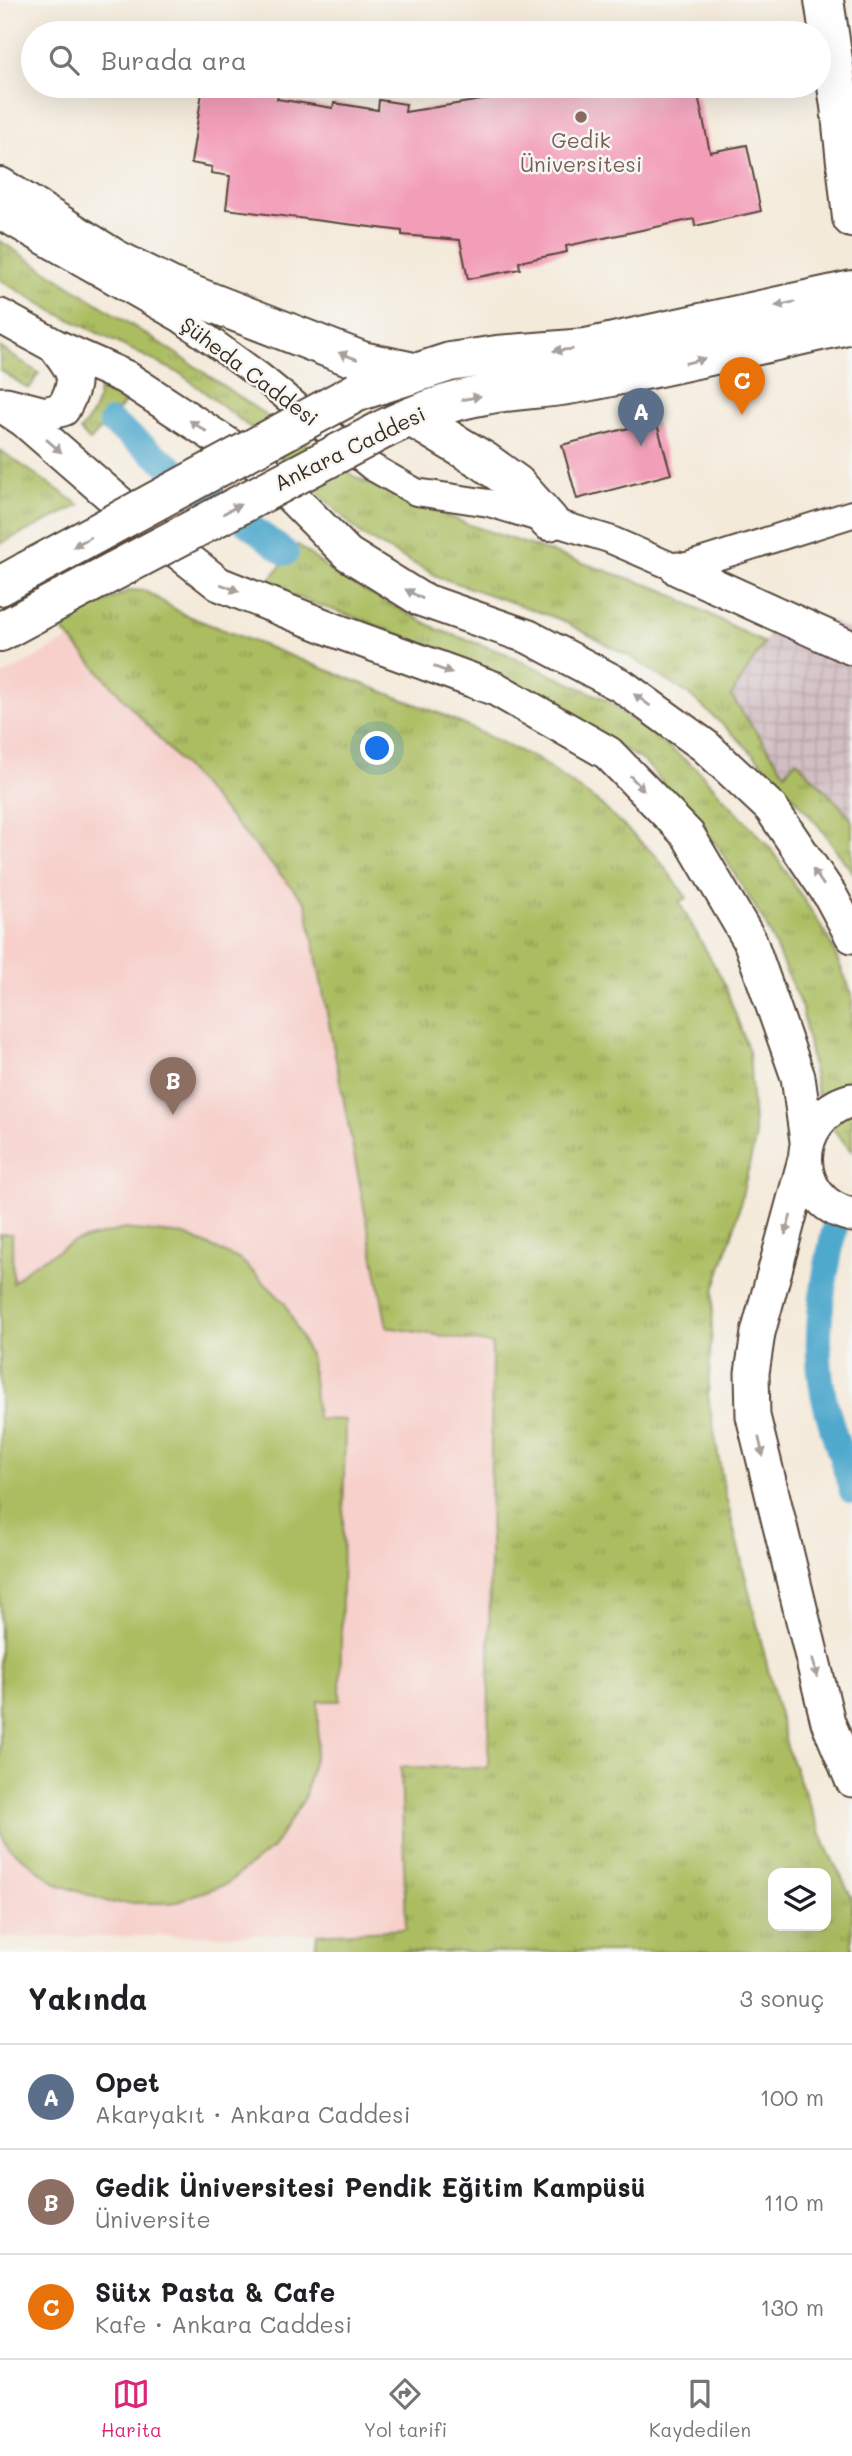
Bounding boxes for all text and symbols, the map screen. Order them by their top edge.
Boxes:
search box [21,21,831,98]
icon: search [45,41,83,79]
text: Burada ara [101,43,247,77]
marker: Gedik Üniversitesi [573,109,589,125]
place label: Gedik Üniversitesi [520,126,642,177]
one-way arrow [774,299,796,310]
street label: Şüheda Caddesi [176,310,324,431]
one-way arrow [551,345,573,356]
one-way arrow [337,350,358,361]
one-way arrow [684,355,706,366]
pin: C [719,357,765,415]
pin: A [618,388,664,446]
one-way arrow [460,392,482,403]
street label: Ankara Caddesi [269,399,429,496]
one-way arrow [188,420,207,433]
one-way arrow [45,438,63,454]
one-way arrow [222,503,242,515]
one-way arrow [72,536,92,548]
one-way arrow [220,583,241,594]
one-way arrow [405,588,424,600]
one-way arrow [432,664,453,675]
one-way arrow [633,693,651,707]
your location [360,731,394,765]
one-way arrow [629,774,645,791]
one-way arrow [811,868,825,886]
pin: B [150,1057,196,1115]
one-way arrow [782,1215,792,1236]
one-way arrow [756,1436,767,1458]
one-way arrow [810,1657,821,1679]
map controls [768,1868,831,1931]
button: layers [768,1868,831,1931]
text: Yakında [28,1978,147,2018]
text: 3 sonuç [739,1983,824,2013]
text: Opet [95,2065,160,2099]
text: A [43,2082,59,2112]
text: 100 m [760,2082,824,2112]
text: Akaryakıt · Ankara Caddesi [95,2099,410,2129]
text: Gedik Üniversitesi Pendik Eğitim Kampüsü [95,2170,646,2204]
text: B [43,2187,59,2217]
text: 110 m [764,2187,824,2217]
text: Üniversite [95,2204,211,2234]
text: Sütx Pasta & Cafe [95,2275,335,2309]
text: C [42,2292,60,2322]
text: 130 m [760,2292,824,2322]
text: Kafe · Ankara Caddesi [95,2309,352,2339]
tab: Harita [101,2375,162,2442]
tab: Yol tarifi [364,2375,447,2442]
tab: Kaydedilen [649,2375,751,2442]

